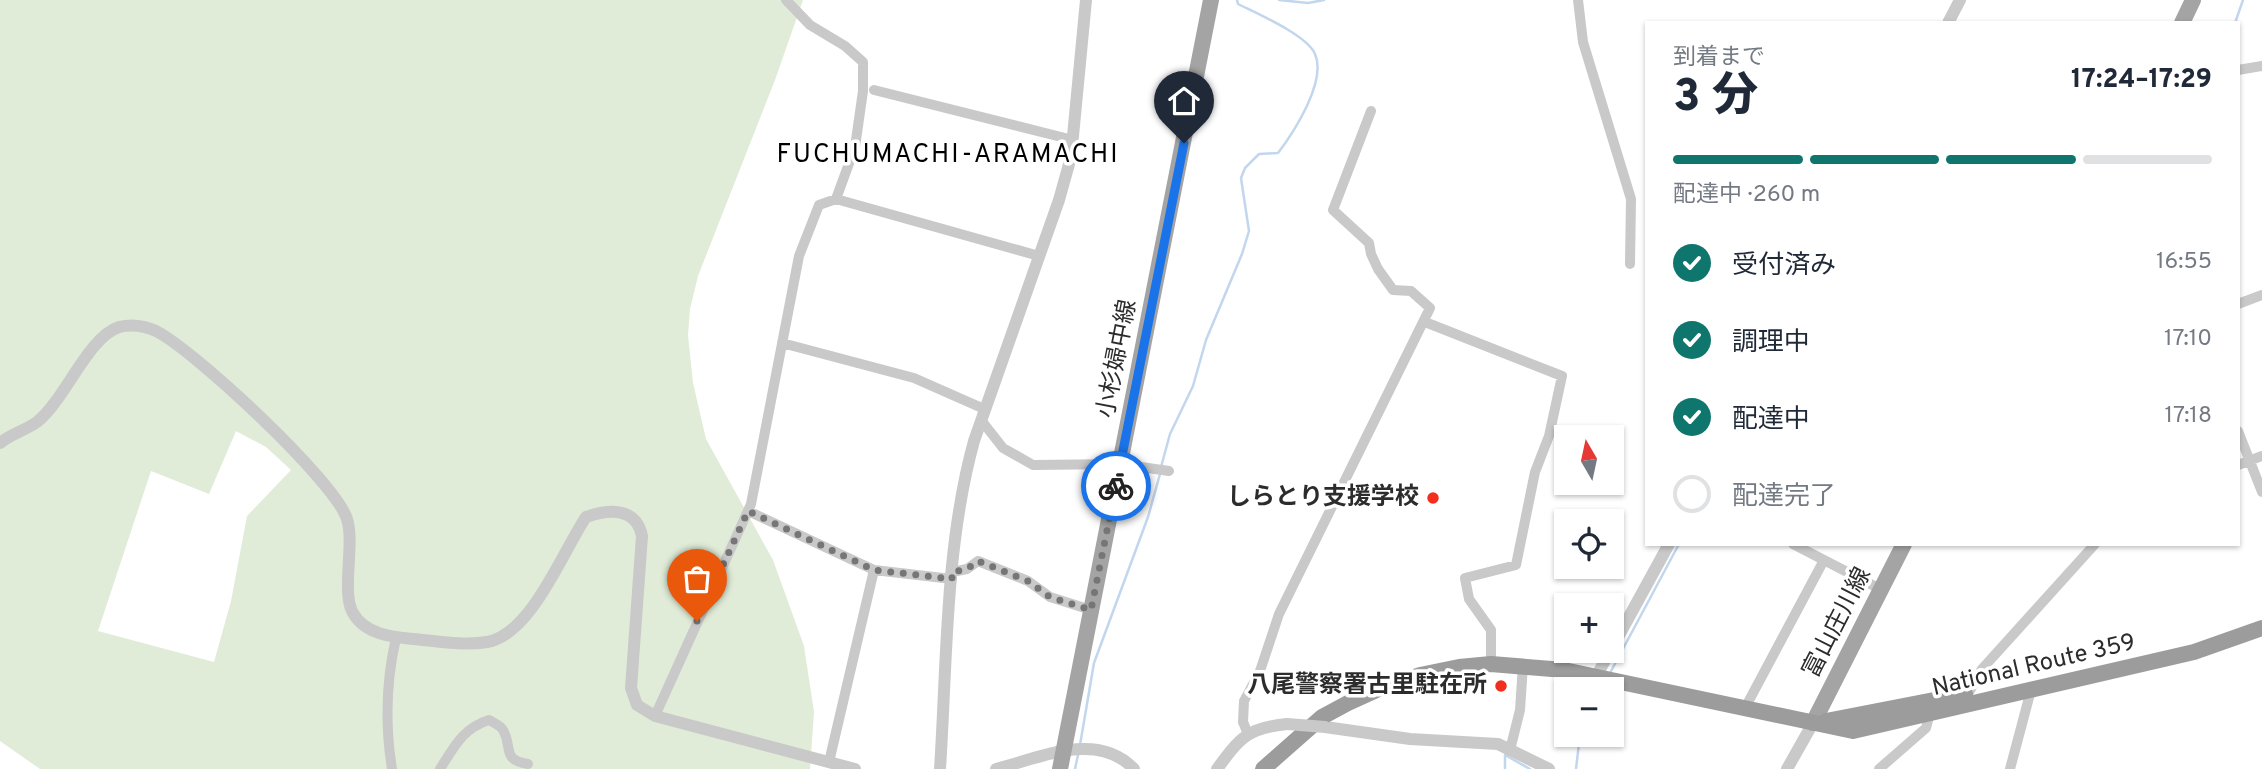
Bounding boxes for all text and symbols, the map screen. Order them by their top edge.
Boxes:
text: 到着まで [1673,44,1765,73]
text: 17:24–17:29 [2071,64,2212,97]
text: 3 分 [1673,69,1758,128]
pin [1154,71,1214,143]
icon: home [1165,82,1203,120]
district label: FUCHUMACHI-ARAMACHI [776,139,1120,172]
text: 配達中 · 260 m [1673,181,1820,210]
icon: check [1673,244,1711,282]
text: 16:55 [2156,248,2212,277]
text: 受付済み [1732,250,1836,283]
street label: 小杉婦中線 [1092,297,1144,421]
icon: check [1673,321,1711,359]
text: 17:10 [2164,325,2212,354]
text: 調理中 [1732,327,1810,360]
icon: check [1673,398,1711,436]
text: 17:18 [2165,402,2212,431]
text: 配達中 [1732,404,1810,437]
north arrow [1554,425,1624,495]
map controls [1554,425,1624,747]
courier [1081,451,1151,521]
icon: bike [1097,467,1135,505]
text: 配達完了 [1732,481,1836,514]
place label: しらとり支援学校 [1227,483,1419,513]
marker: しらとり支援学校 [1425,490,1441,506]
button: locate [1554,509,1624,579]
pin [667,549,727,621]
icon: bag [678,560,716,598]
street label: 富山庄川線 [1797,563,1879,683]
button: + [1554,593,1624,663]
street label: National Route 359 [1929,628,2139,704]
place label: 八尾警察署古里駐在所 [1247,671,1487,701]
button: − [1554,677,1624,747]
marker: 八尾警察署古里駐在所 [1493,678,1509,694]

